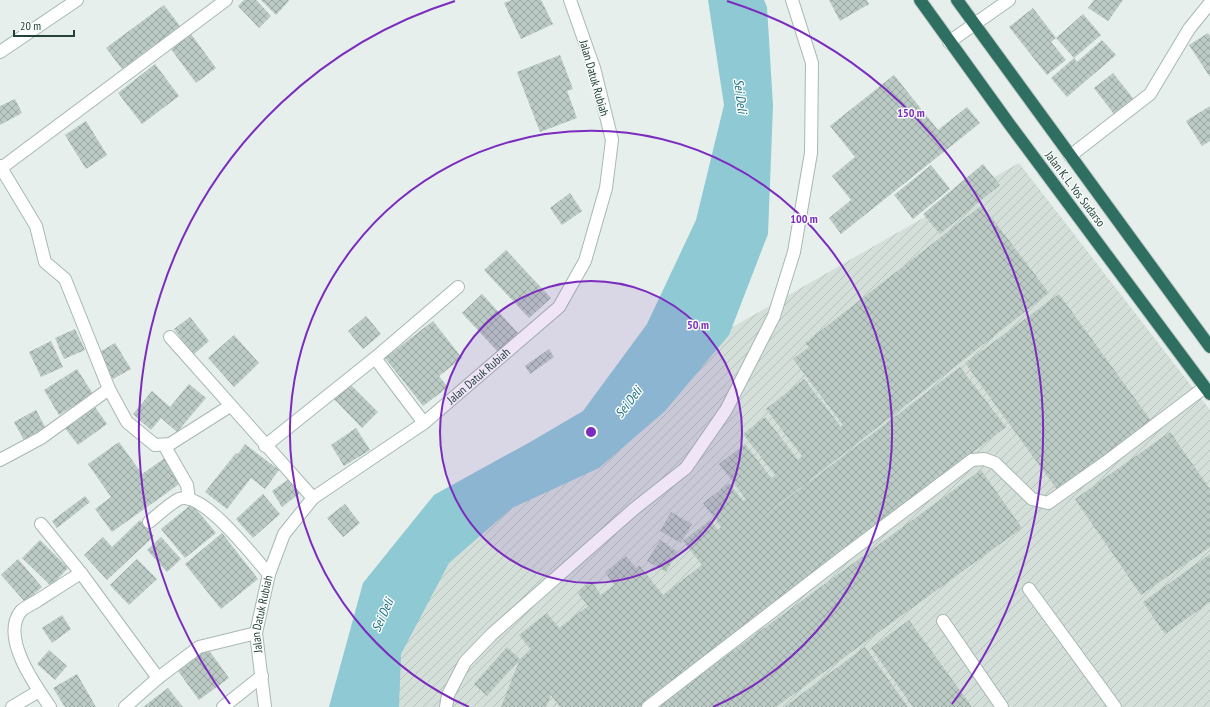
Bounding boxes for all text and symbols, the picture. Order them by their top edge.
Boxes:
scale bar [14,12,74,38]
text: 20 m [20,18,41,33]
street label: Jalan Datuk Rubiah [576,37,613,118]
water label: Sei Deli [730,78,751,116]
text: 150 m [897,105,925,120]
street label: Jalan K. L. Yos Sudarso [1042,147,1109,229]
text: 100 m [790,211,818,226]
text: 50 m [687,317,709,332]
street label: Jalan Datuk Rubiah [443,344,513,408]
water label: Sei Deli [611,382,647,421]
centre of rings [584,425,598,439]
street label: Jalan Datuk Rubiah [248,574,275,655]
water label: Sei Deli [368,594,398,634]

